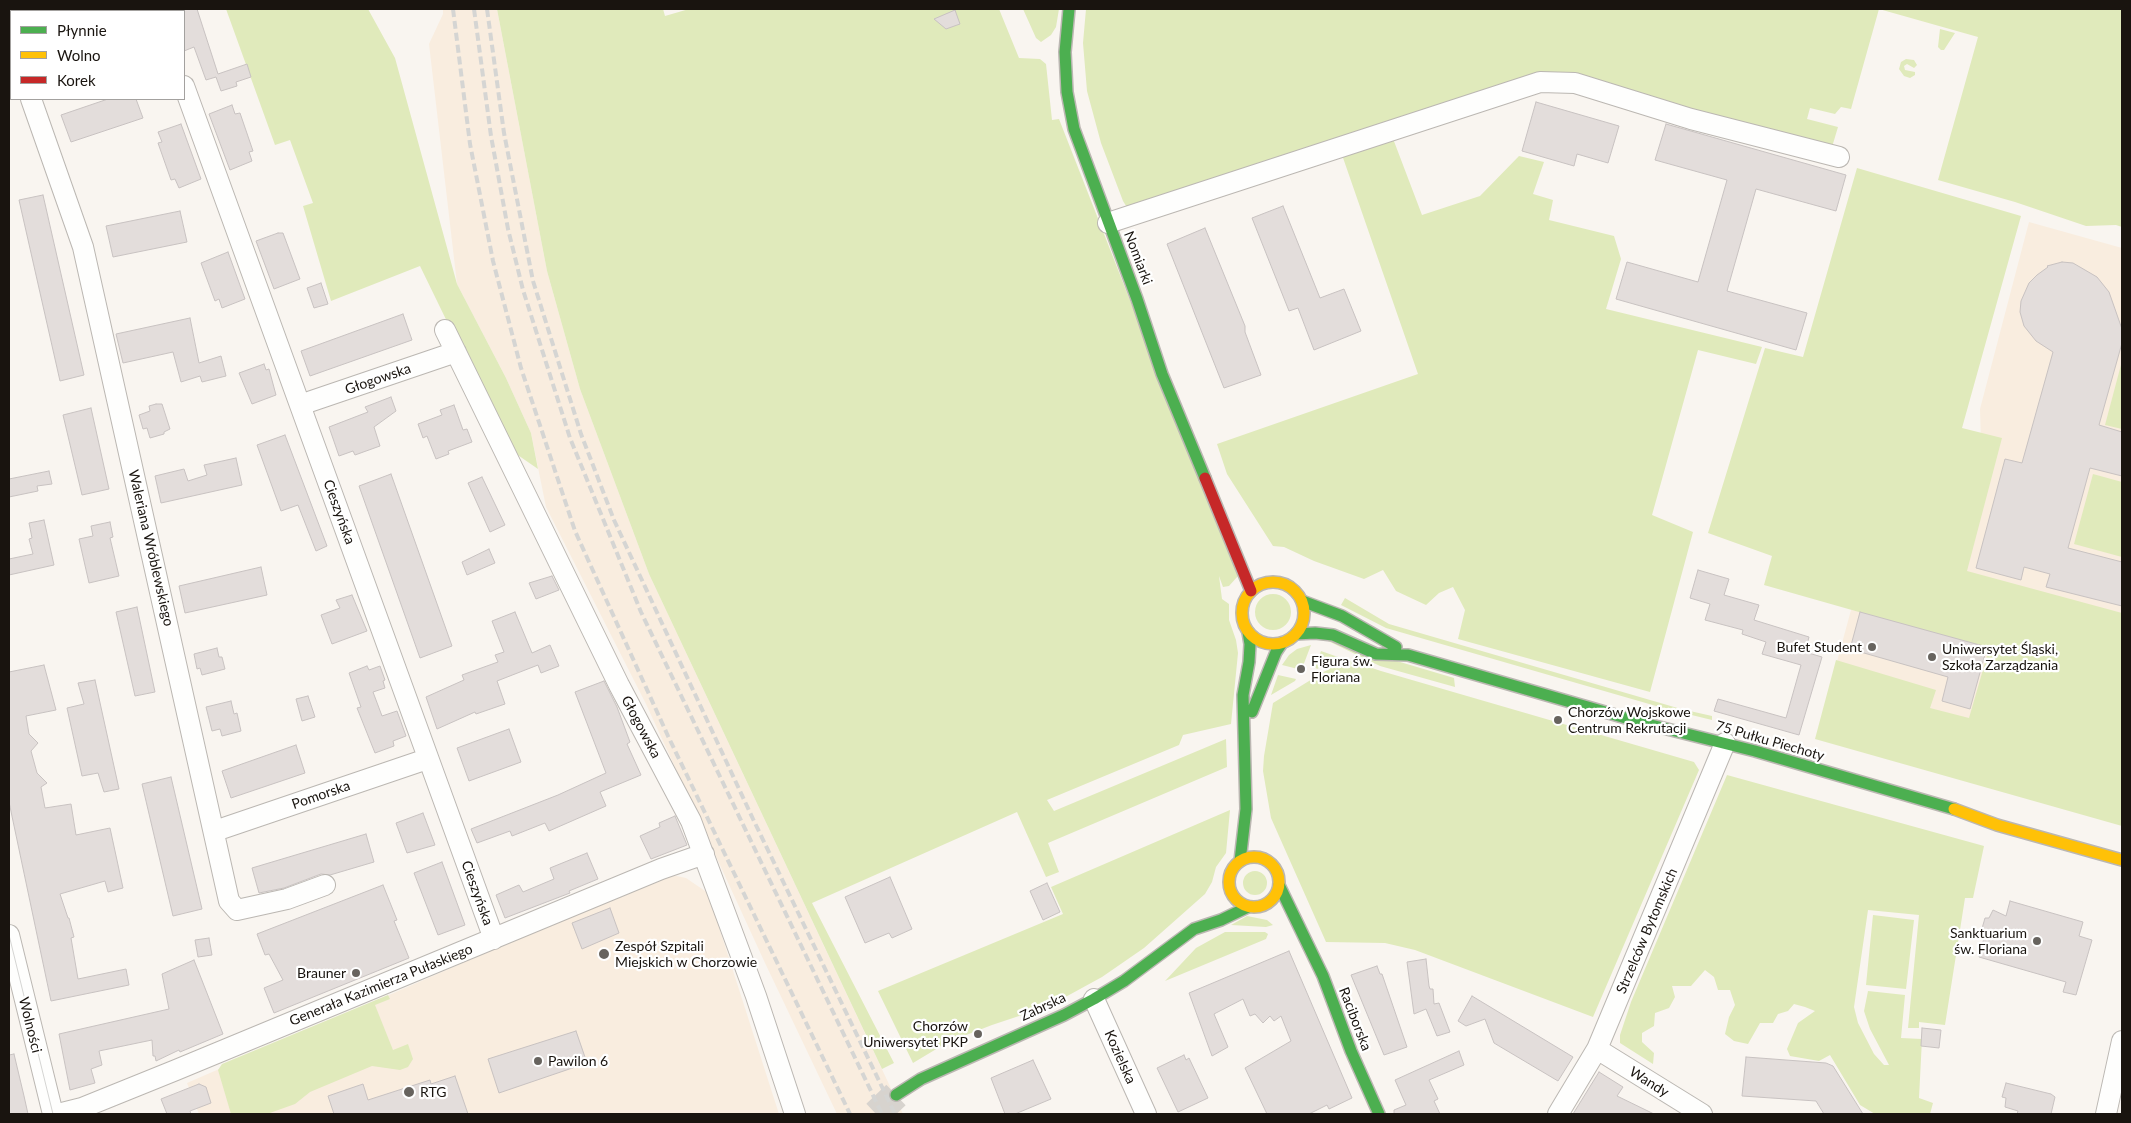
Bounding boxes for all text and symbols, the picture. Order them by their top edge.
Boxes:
legend [10,10,185,100]
text: Płynnie [57,21,107,39]
text: Wolno [57,46,101,64]
text: Korek [57,71,96,89]
street label: Nomiarki [1120,229,1156,287]
street label: Głogowska [343,360,413,398]
street label: Waleriana Wróblewskiego [125,468,177,628]
street label: Cieszyńska [320,477,358,547]
place label: Bufet Student [1777,639,1862,655]
marker: Bufet Student [1866,641,1878,653]
place label: Uniwersytet Śląski, Szkoła Zarządzania [1942,641,2058,674]
marker: Uniwersytet Śląski, Szkoła Zarządzania [1926,651,1938,663]
place label: Figura św. Floriana [1311,653,1373,686]
marker: Figura św. Floriana [1295,663,1307,675]
street label: Głogowska [618,693,664,761]
place label: Chorzów Wojskowe Centrum Rekrutacji [1568,704,1691,736]
marker: Chorzów Wojskowe Centrum Rekrutacji [1552,714,1564,726]
street label: 75 Pułku Piechoty [1714,717,1826,765]
street label: Pomorska [290,777,352,813]
street label: Cieszyńska [458,858,496,928]
street label: Strzelców Bytomskich [1613,866,1681,996]
place label: Sanktuarium św. Floriana [1950,925,2027,958]
marker: Sanktuarium św. Floriana [2031,935,2043,947]
place label: Zespół Szpitali Miejskich w Chorzowie [615,938,757,970]
street label: Generała Kazimierza Pułaskiego [287,940,475,1030]
marker: Zespół Szpitali Miejskich w Chorzowie [597,947,611,961]
place label: Brauner [297,965,346,981]
marker: Brauner [350,967,362,979]
street label: Raciborska [1335,985,1375,1053]
street label: Zabrska [1018,989,1068,1025]
street label: Wolności [15,995,45,1055]
place label: Chorzów Uniwersytet PKP [863,1018,968,1050]
marker: Chorzów Uniwersytet PKP [972,1028,984,1040]
street label: Kozielska [1101,1028,1139,1086]
place label: Pawilon 6 [548,1053,608,1069]
marker: Pawilon 6 [532,1055,544,1067]
street label: Wandy [1626,1063,1672,1101]
place label: RTG [420,1084,446,1100]
marker: RTG [402,1085,416,1099]

